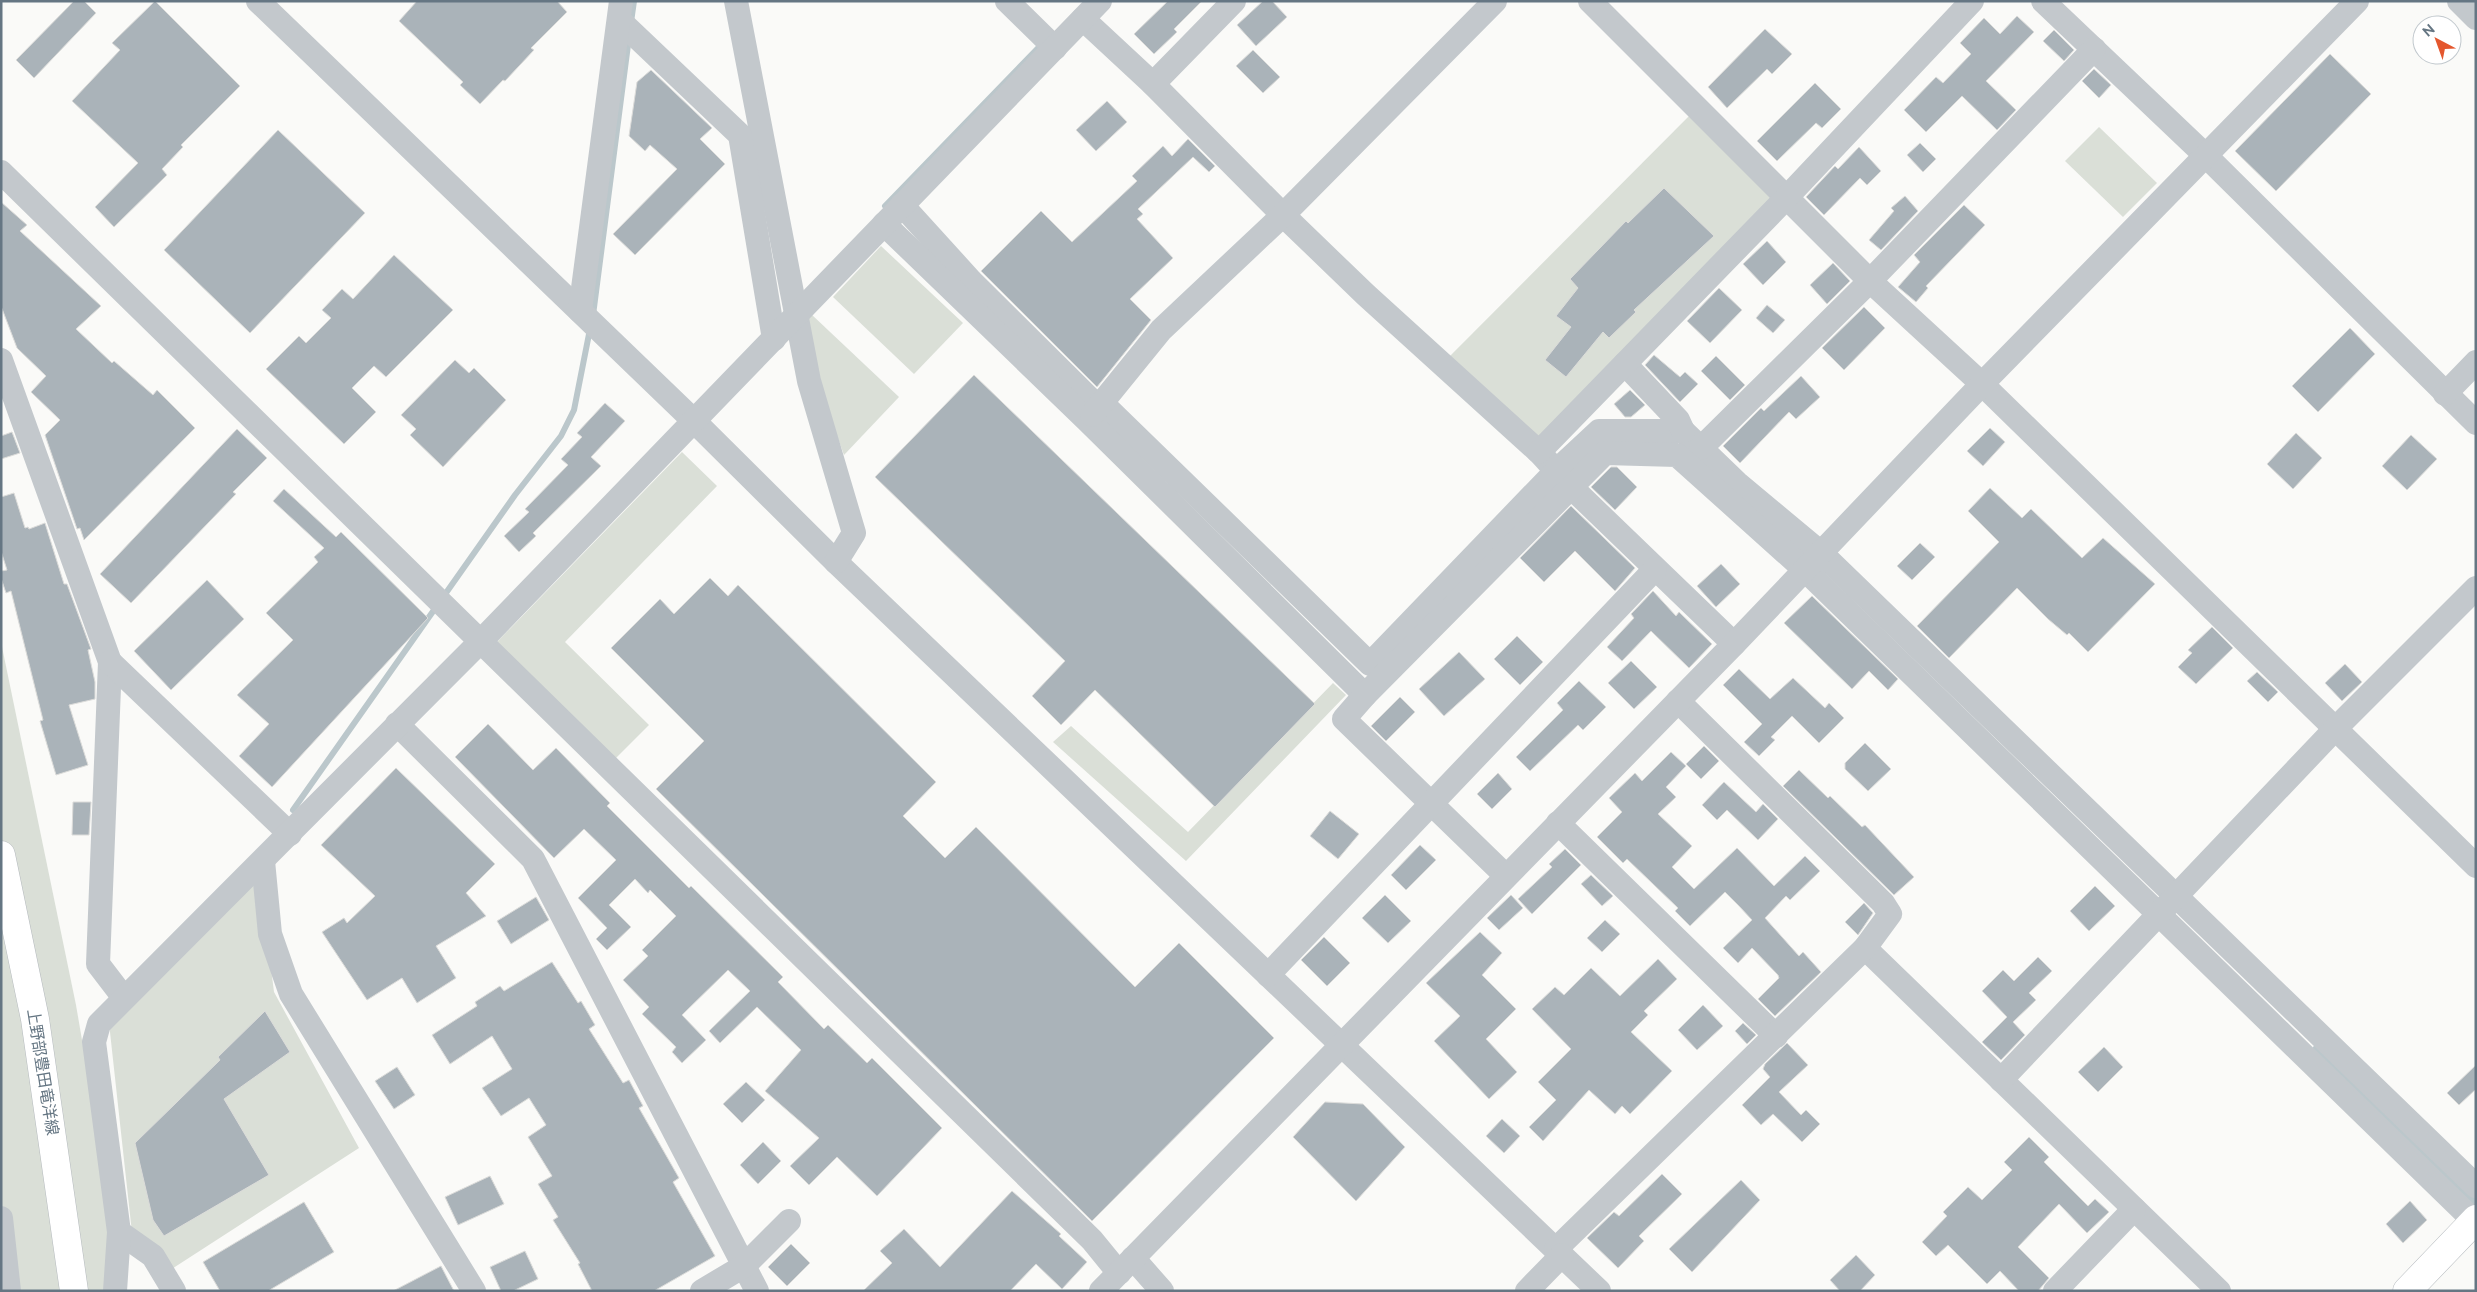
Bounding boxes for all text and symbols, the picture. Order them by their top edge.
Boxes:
north arrow [2412,15,2462,65]
text: N [2419,21,2438,40]
street label: 上野部豊田竜洋線 [24,1007,62,1137]

